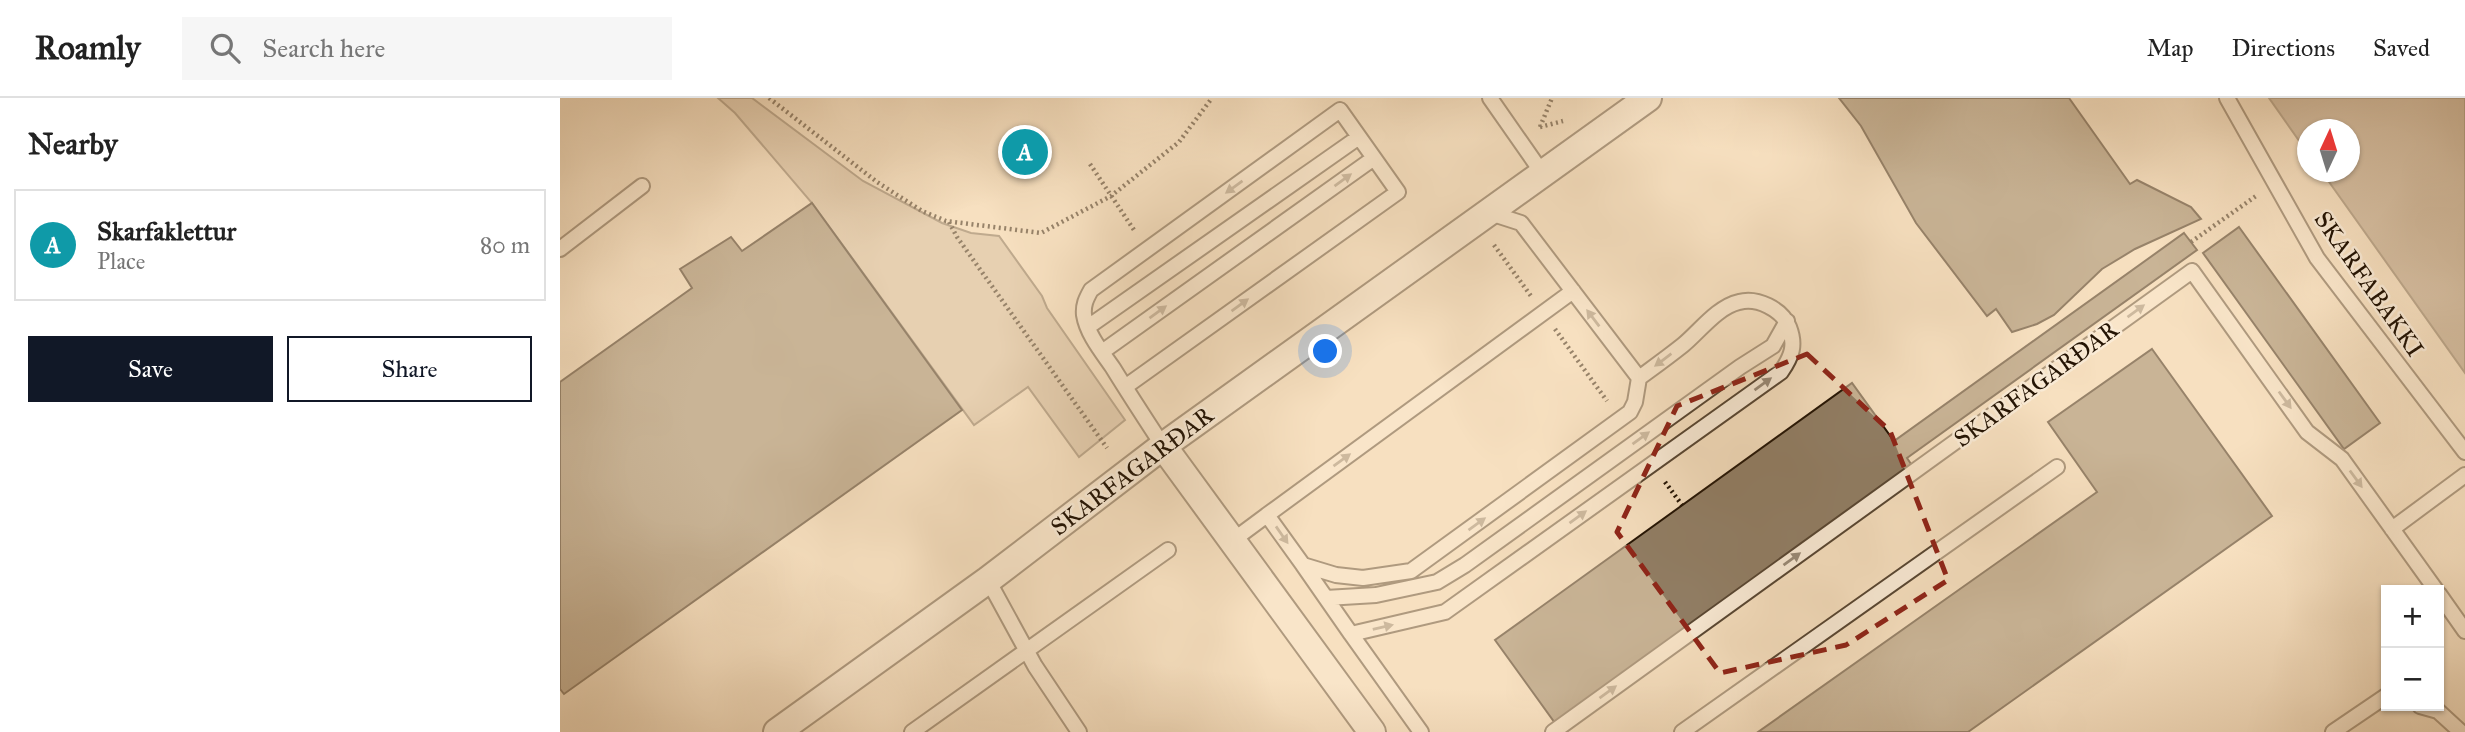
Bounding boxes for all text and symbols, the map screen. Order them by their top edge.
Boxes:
search box [182,17,672,80]
text: Roamly [35,28,140,68]
icon: search [206,29,244,67]
text: Search here [262,32,385,64]
text: Map [2147,33,2194,63]
text: Directions [2232,33,2335,63]
text: Saved [2373,33,2430,63]
north arrow [2297,119,2360,182]
text: Nearby [28,126,118,162]
pin: A [1002,126,1048,178]
one-way arrow [1334,173,1352,187]
one-way arrow [1225,180,1243,194]
street label: SKARFABAKKI [2308,205,2430,363]
text: Skarfaklettur [97,215,236,247]
text: A [45,231,61,259]
text: 80 m [480,231,530,259]
text: Place [97,247,145,275]
one-way arrow [1231,298,1249,312]
one-way arrow [1149,305,1167,319]
one-way arrow [2127,305,2145,319]
one-way arrow [1586,309,1600,327]
street label: SKARFAGARÐAR [1948,314,2125,454]
your location [1308,334,1342,368]
button: Save [28,336,273,402]
button: Share [287,336,532,402]
one-way arrow [1654,353,1672,367]
one-way arrow [1754,377,1772,391]
one-way arrow [2277,391,2291,409]
street label: SKARFAGARÐAR [1045,399,1220,542]
one-way arrow [1632,431,1650,445]
one-way arrow [1333,454,1351,468]
one-way arrow [2349,470,2363,488]
one-way arrow [1569,510,1587,524]
one-way arrow [1468,517,1486,531]
one-way arrow [1275,526,1289,544]
one-way arrow [1783,552,1802,566]
map controls [2381,585,2444,711]
button: + [2381,585,2444,648]
one-way arrow [1372,621,1394,632]
button: − [2381,648,2444,711]
one-way arrow [1599,685,1617,699]

